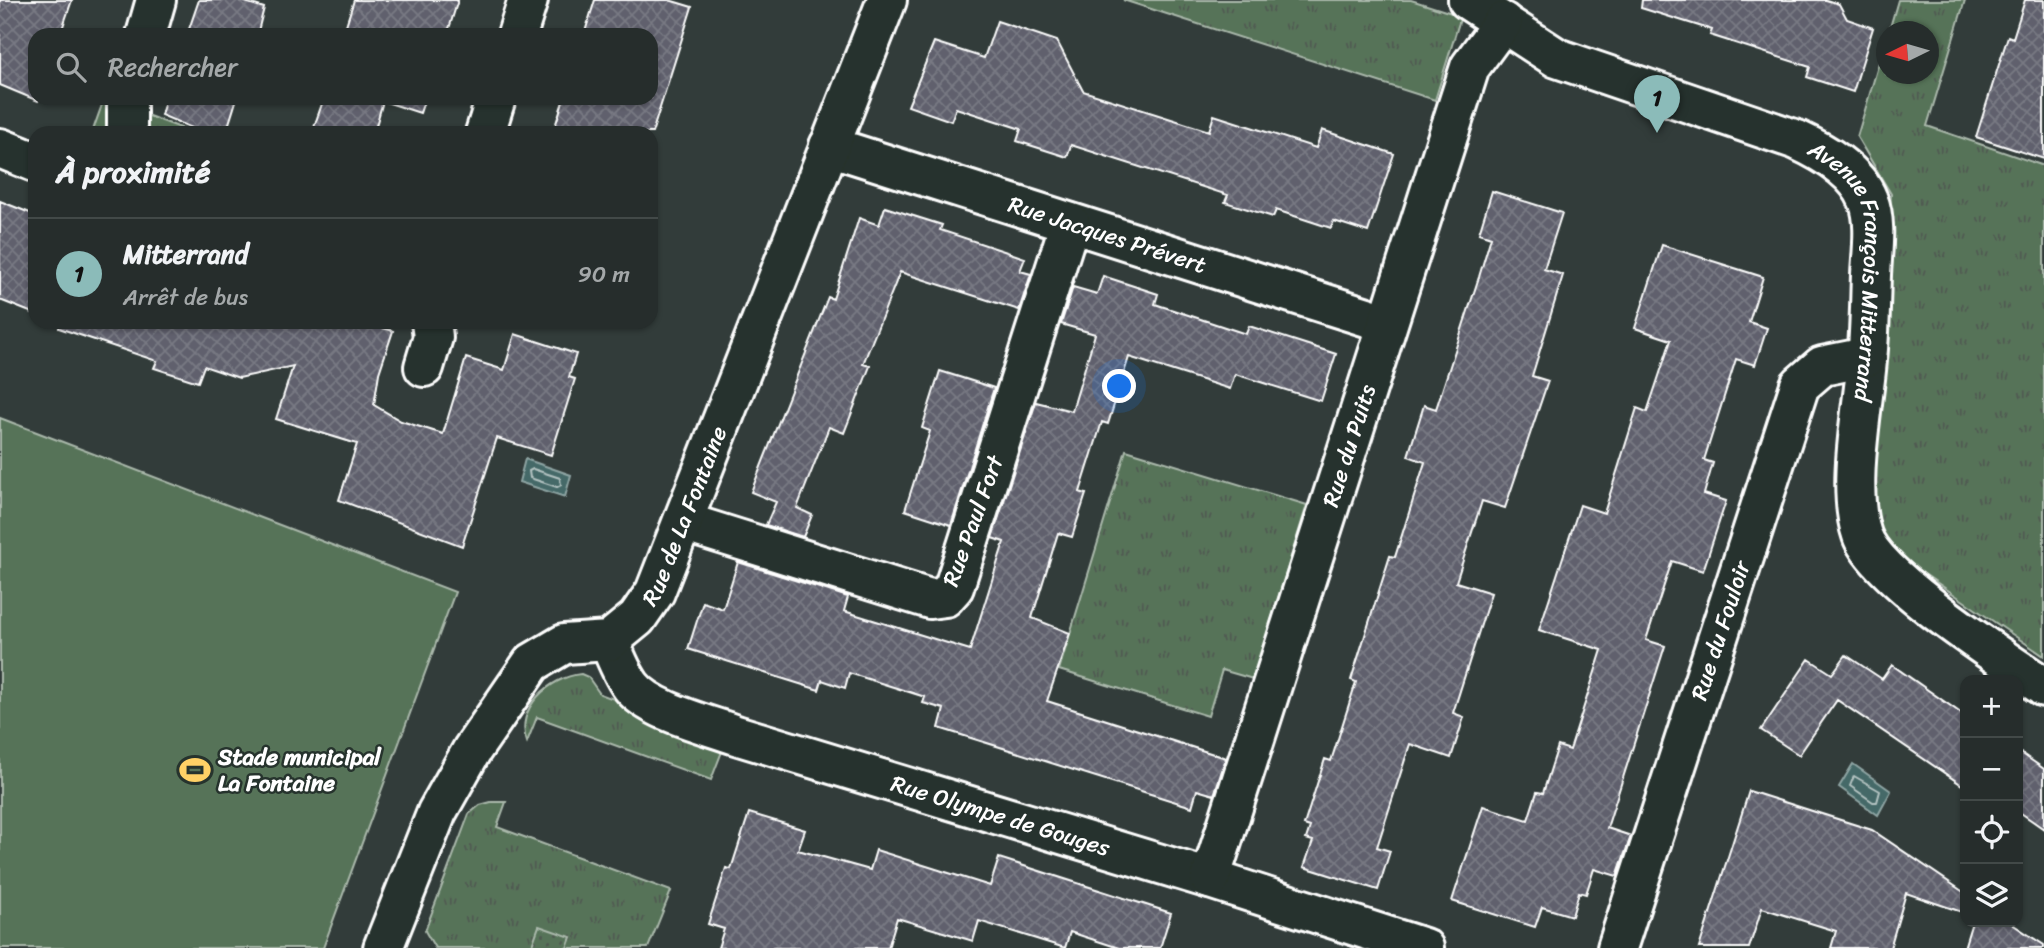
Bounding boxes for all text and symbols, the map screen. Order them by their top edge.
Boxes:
north arrow [1876,21,1939,84]
search box [28,28,658,105]
text: Rechercher [108,44,238,90]
icon: search [52,48,90,86]
pin: 1 [1634,75,1680,133]
street label: Avenue François Mitterrand [1800,128,1894,405]
text: À proximité [56,145,210,199]
street label: Rue Jacques Prévert [1003,184,1212,285]
text: Mitterrand [123,231,248,277]
text: 1 [74,254,84,295]
text: 90 m [578,254,630,295]
text: Arrêt de bus [123,277,248,318]
your location [1102,369,1136,403]
street label: Rue du Puits [1310,379,1388,512]
street label: Rue de La Fontaine [630,420,739,615]
street label: Rue Paul Fort [930,448,1016,592]
street label: Rue du Fouloir [1678,554,1763,706]
map controls [1960,675,2023,927]
button: + [1960,675,2023,738]
place label: Stade municipal La Fontaine [217,737,382,804]
button: − [1960,738,2023,801]
sports icon: Stade municipal La Fontaine [178,753,212,787]
street label: Rue Olympe de Gouges [886,763,1116,868]
button: locate [1960,801,2023,864]
button: layers [1960,864,2023,927]

